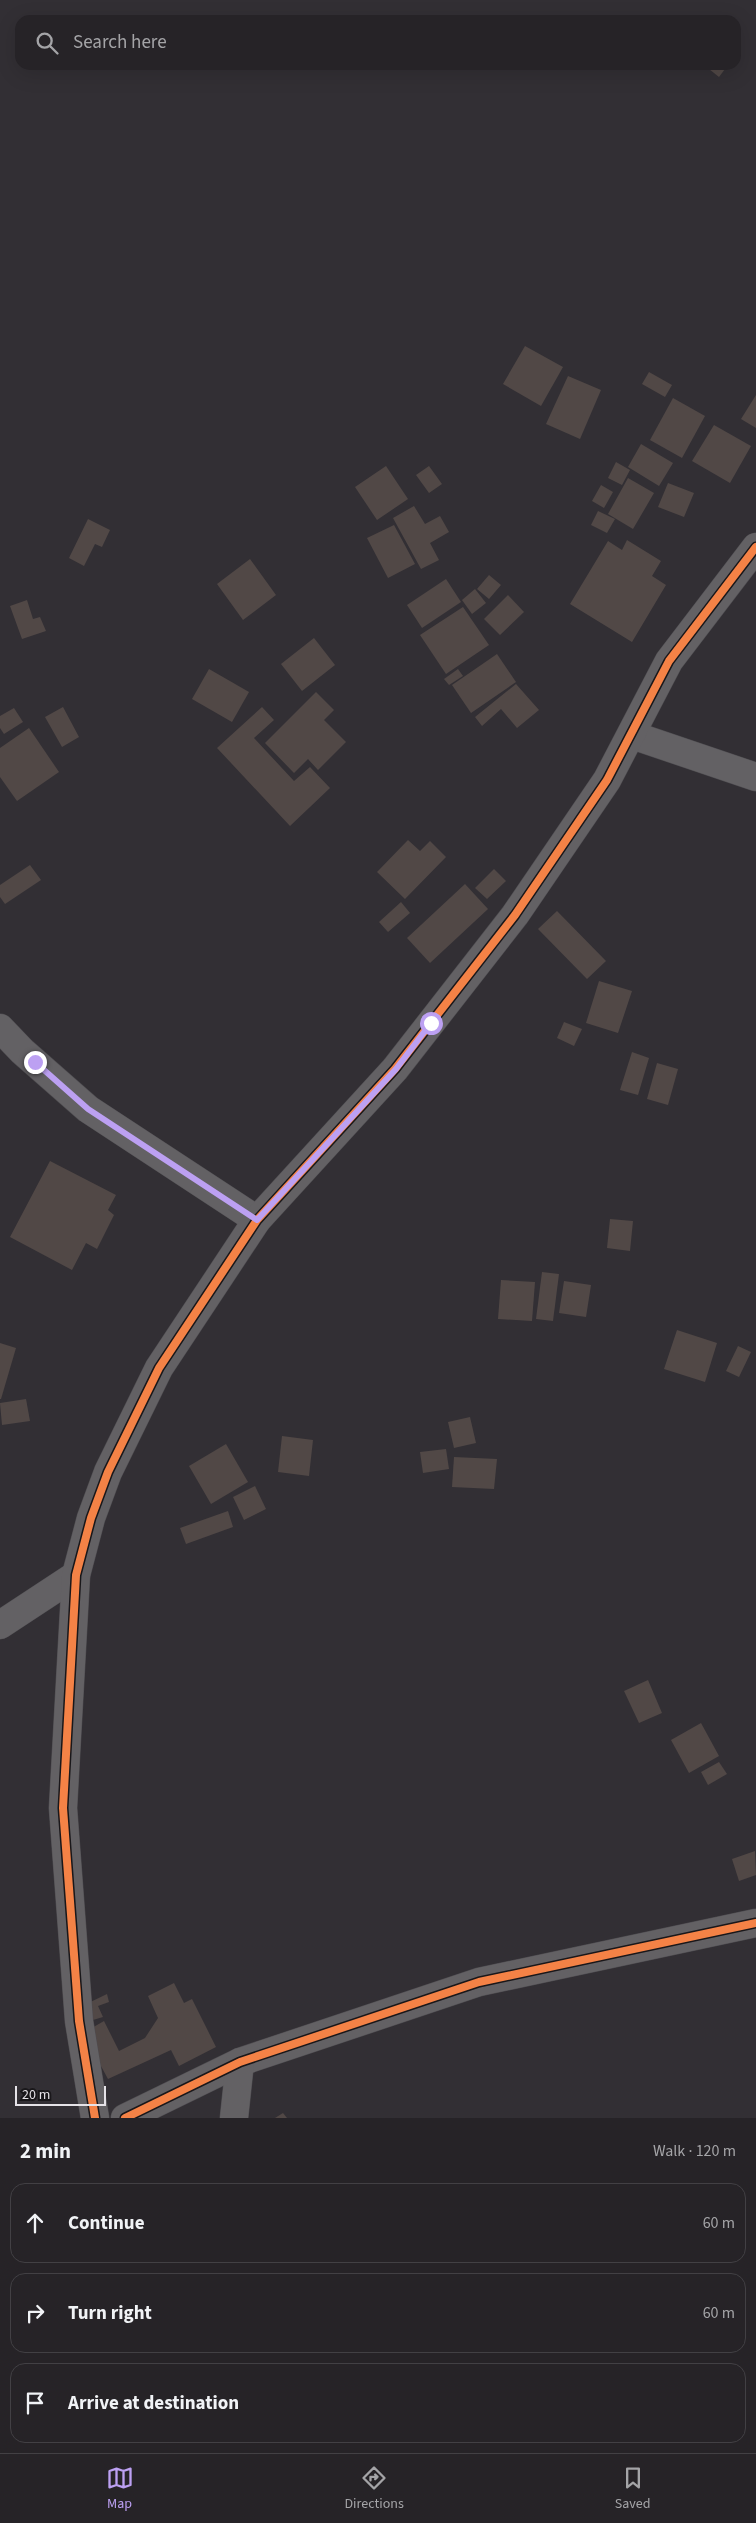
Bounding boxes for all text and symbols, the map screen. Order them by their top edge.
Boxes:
search box [15,15,741,70]
icon: search [33,29,61,57]
text: Search here [73,29,167,56]
route start [420,1012,443,1035]
route end [24,1051,47,1074]
scale bar [15,2083,106,2106]
text: 20 m [22,2085,50,2105]
text: 2 min [20,2136,71,2166]
text: Walk · 120 m [653,2140,736,2162]
icon: ahead [21,2209,49,2237]
text: Continue [68,2210,145,2237]
text: 60 m [703,2212,735,2234]
icon: right [21,2299,49,2327]
text: Turn right [68,2300,152,2327]
text: 60 m [703,2302,735,2324]
icon: arrive [21,2389,49,2417]
text: Arrive at destination [68,2390,239,2417]
tab: Map [106,2464,134,2514]
tab: Directions [345,2464,404,2514]
tab: Saved [615,2464,650,2514]

